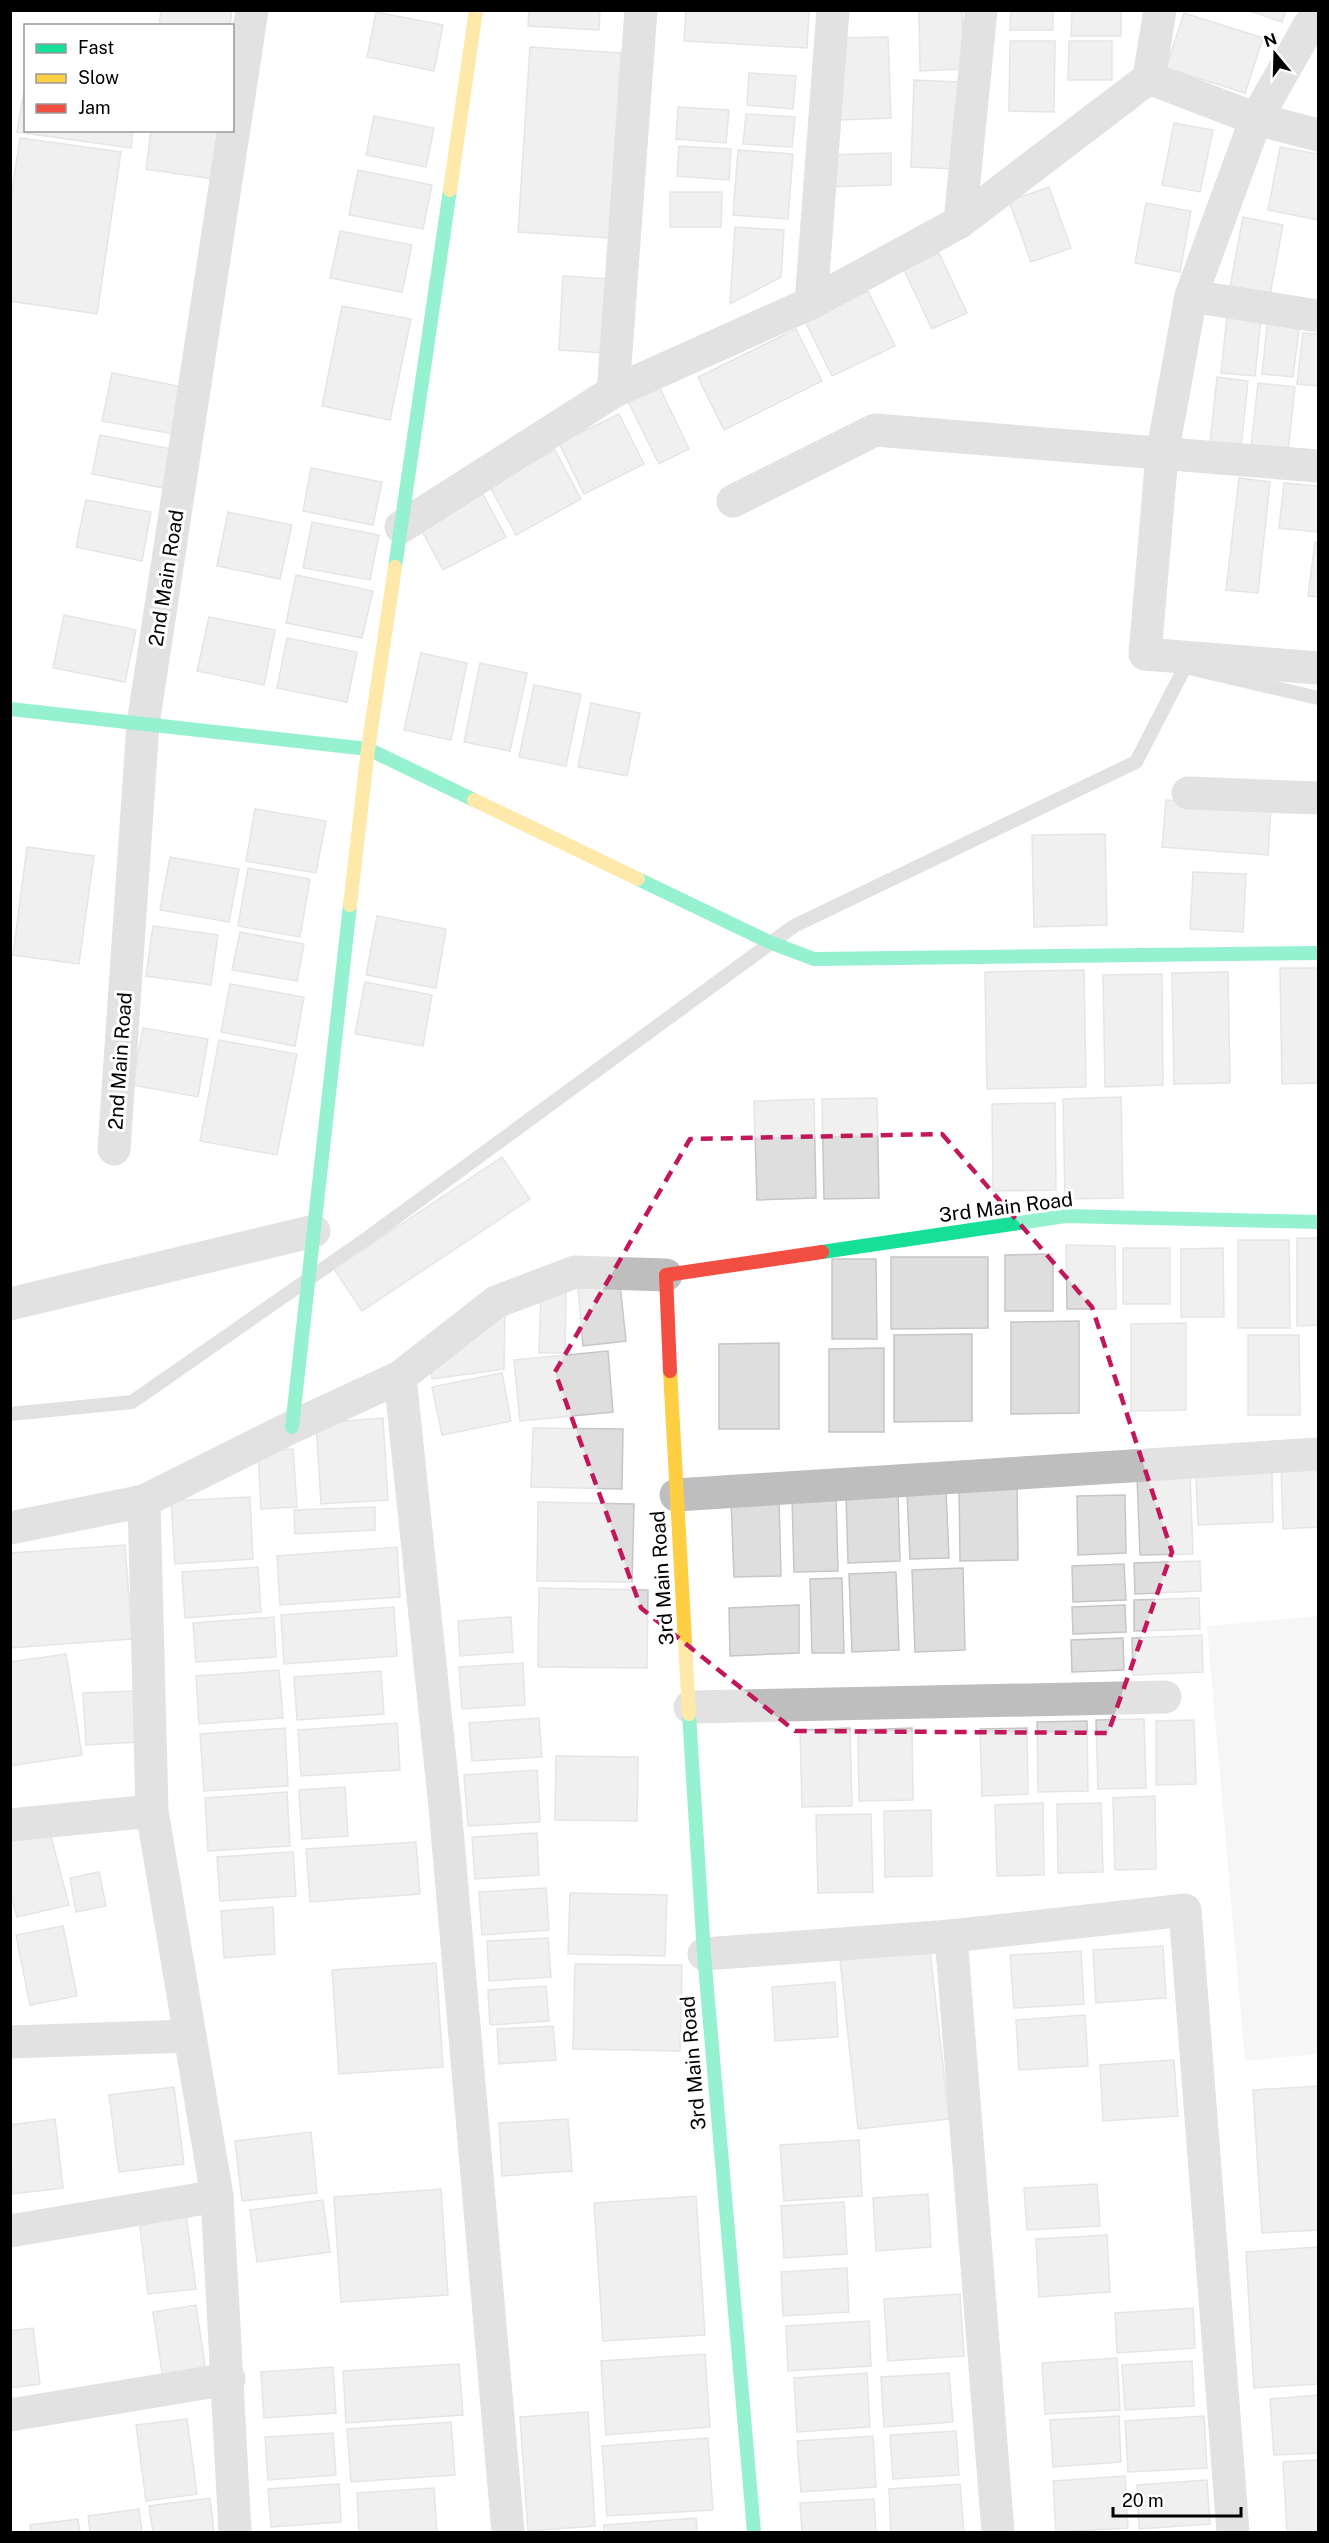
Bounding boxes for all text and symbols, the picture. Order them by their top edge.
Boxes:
legend [24,24,234,132]
north arrow [1245,24,1305,84]
text: N [1261,29,1279,51]
text: Fast [78,37,114,58]
text: Slow [78,67,119,88]
text: Jam [78,97,111,118]
street label: 2nd Main Road [143,508,189,648]
street label: 2nd Main Road [103,991,137,1131]
street label: 3rd Main Road [938,1187,1074,1227]
street label: 3rd Main Road [645,1510,679,1646]
street label: 3rd Main Road [675,1995,711,2131]
scale bar [1113,2480,1240,2518]
text: 20 m [1122,2490,1164,2511]

